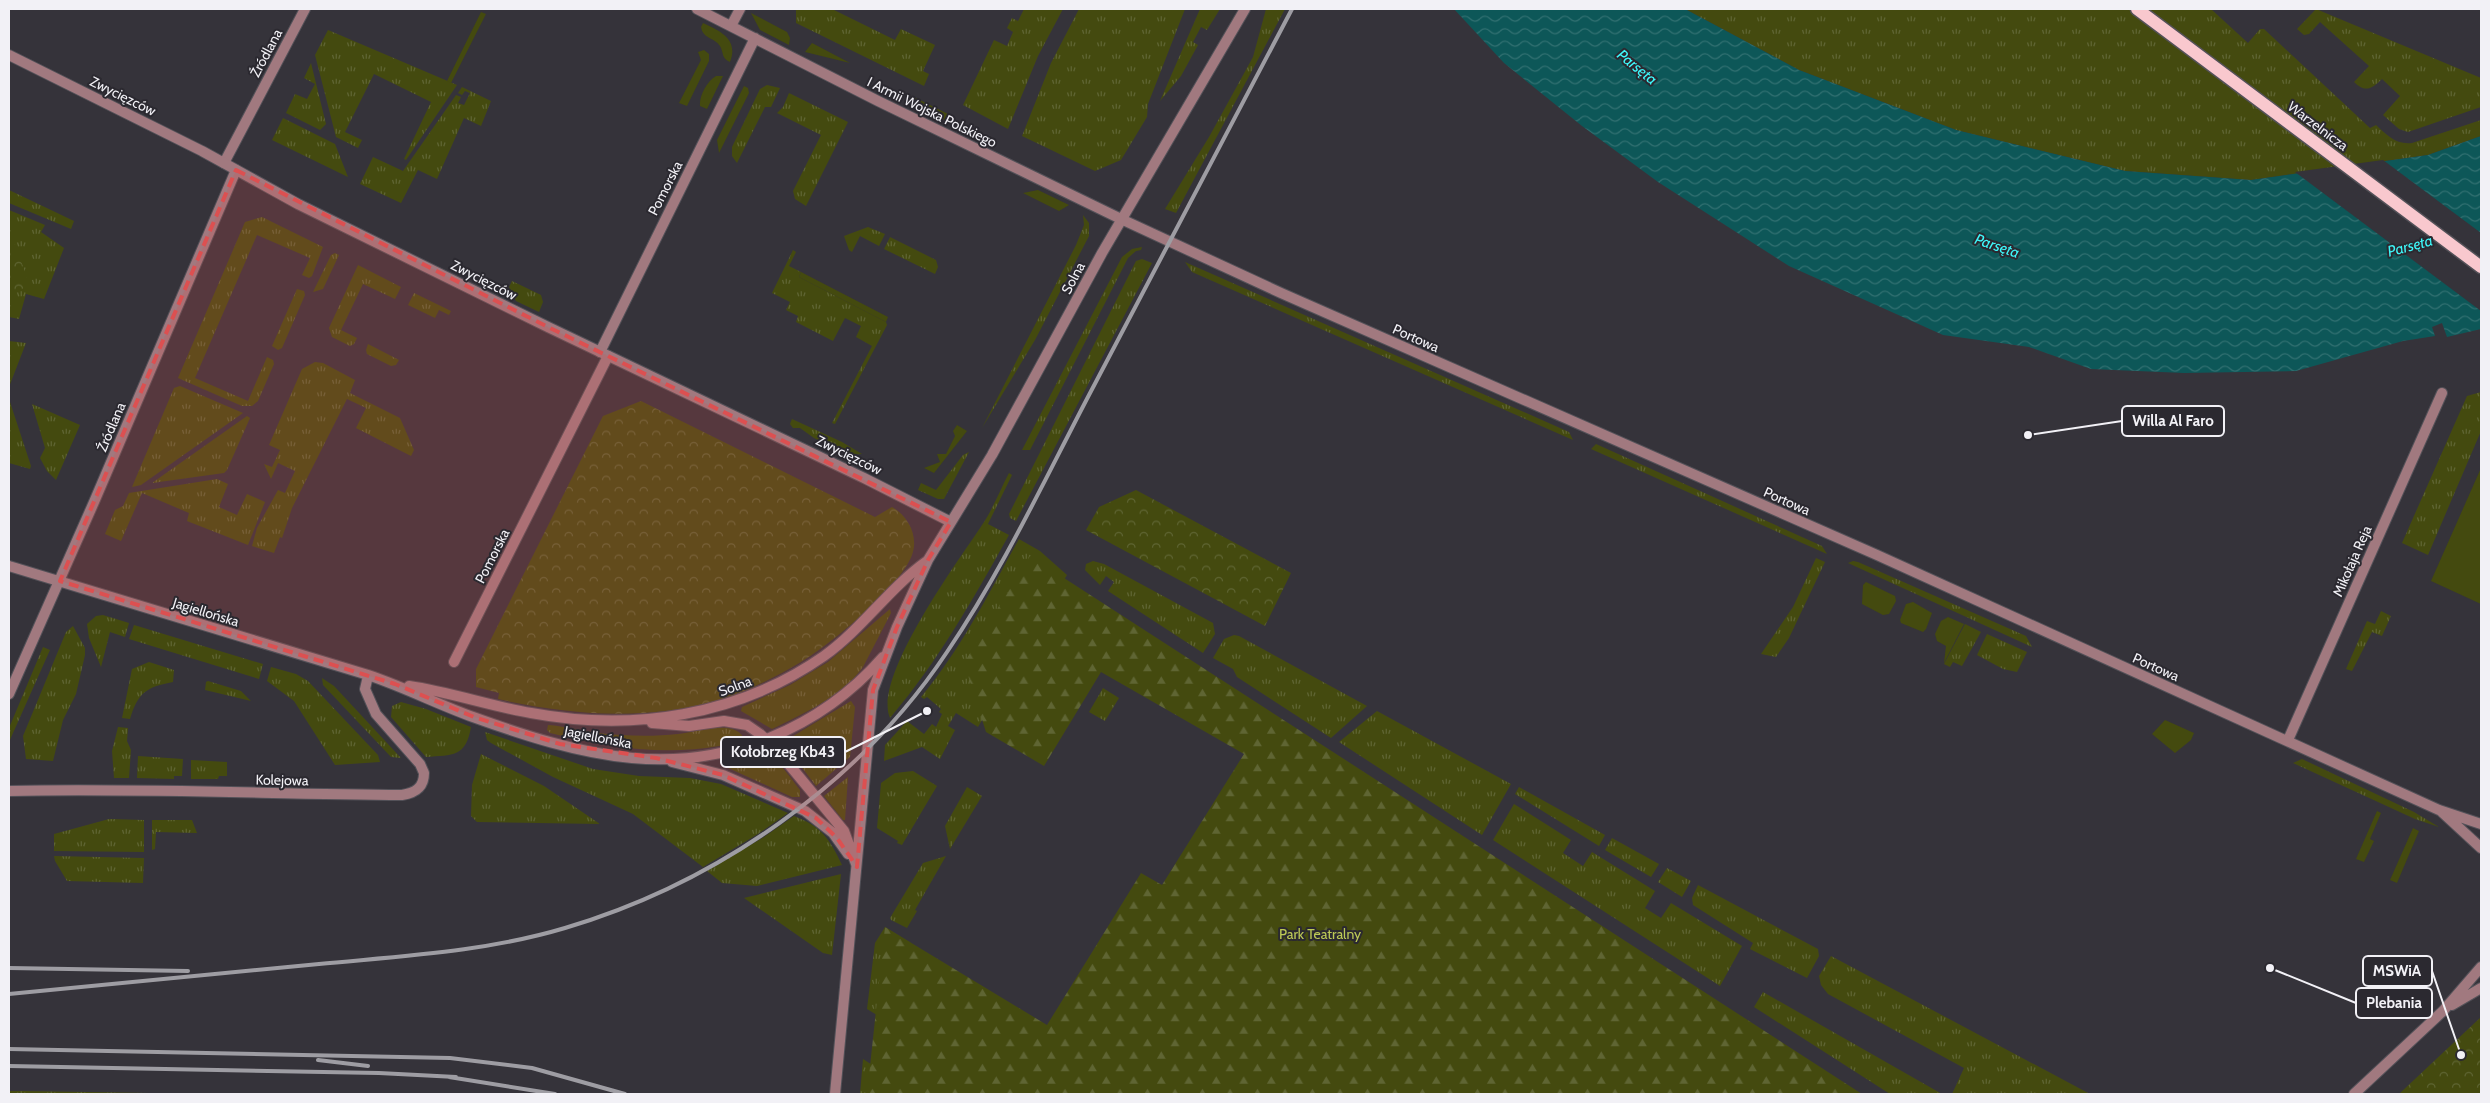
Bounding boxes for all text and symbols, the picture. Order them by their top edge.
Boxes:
street label: Źródlana [246,26,286,80]
water label: Parsęta [1613,46,1661,88]
street label: Zwycięzców [87,72,159,120]
street label: I Armii Wojska Polskiego [864,73,1000,151]
street label: Warzelnicza [2284,97,2352,155]
street label: Pomorska [644,158,686,218]
water label: Parsęta [1972,230,2022,262]
water label: Parsęta [2385,231,2435,261]
street label: Zwycięzców [448,256,520,304]
street label: Solna [1057,259,1089,297]
street label: Portowa [1390,320,1442,356]
street label: Źródlana [93,399,130,454]
callout: Willa Al Faro [2122,406,2224,436]
text: Willa Al Faro [2132,412,2214,430]
street label: Zwycięzców [813,431,885,479]
street label: Portowa [1761,483,1813,519]
street label: Mikołaja Reja [2328,522,2376,599]
street label: Pomorska [471,526,513,586]
street label: Jagiellońska [170,593,242,631]
street label: Portowa [2130,649,2182,685]
street label: Solna [716,672,754,700]
street label: Jagiellońska [562,721,634,752]
callout: Kołobrzeg Kb43 [721,737,845,767]
text: Kołobrzeg Kb43 [731,743,835,761]
street label: Kolejowa [255,771,309,789]
park label: Park Teatralny [1279,925,1361,943]
callout: MSWiA [2363,956,2432,986]
text: MSWiA [2373,962,2422,980]
callout: Plebania [2356,988,2432,1018]
text: Plebania [2366,994,2422,1012]

